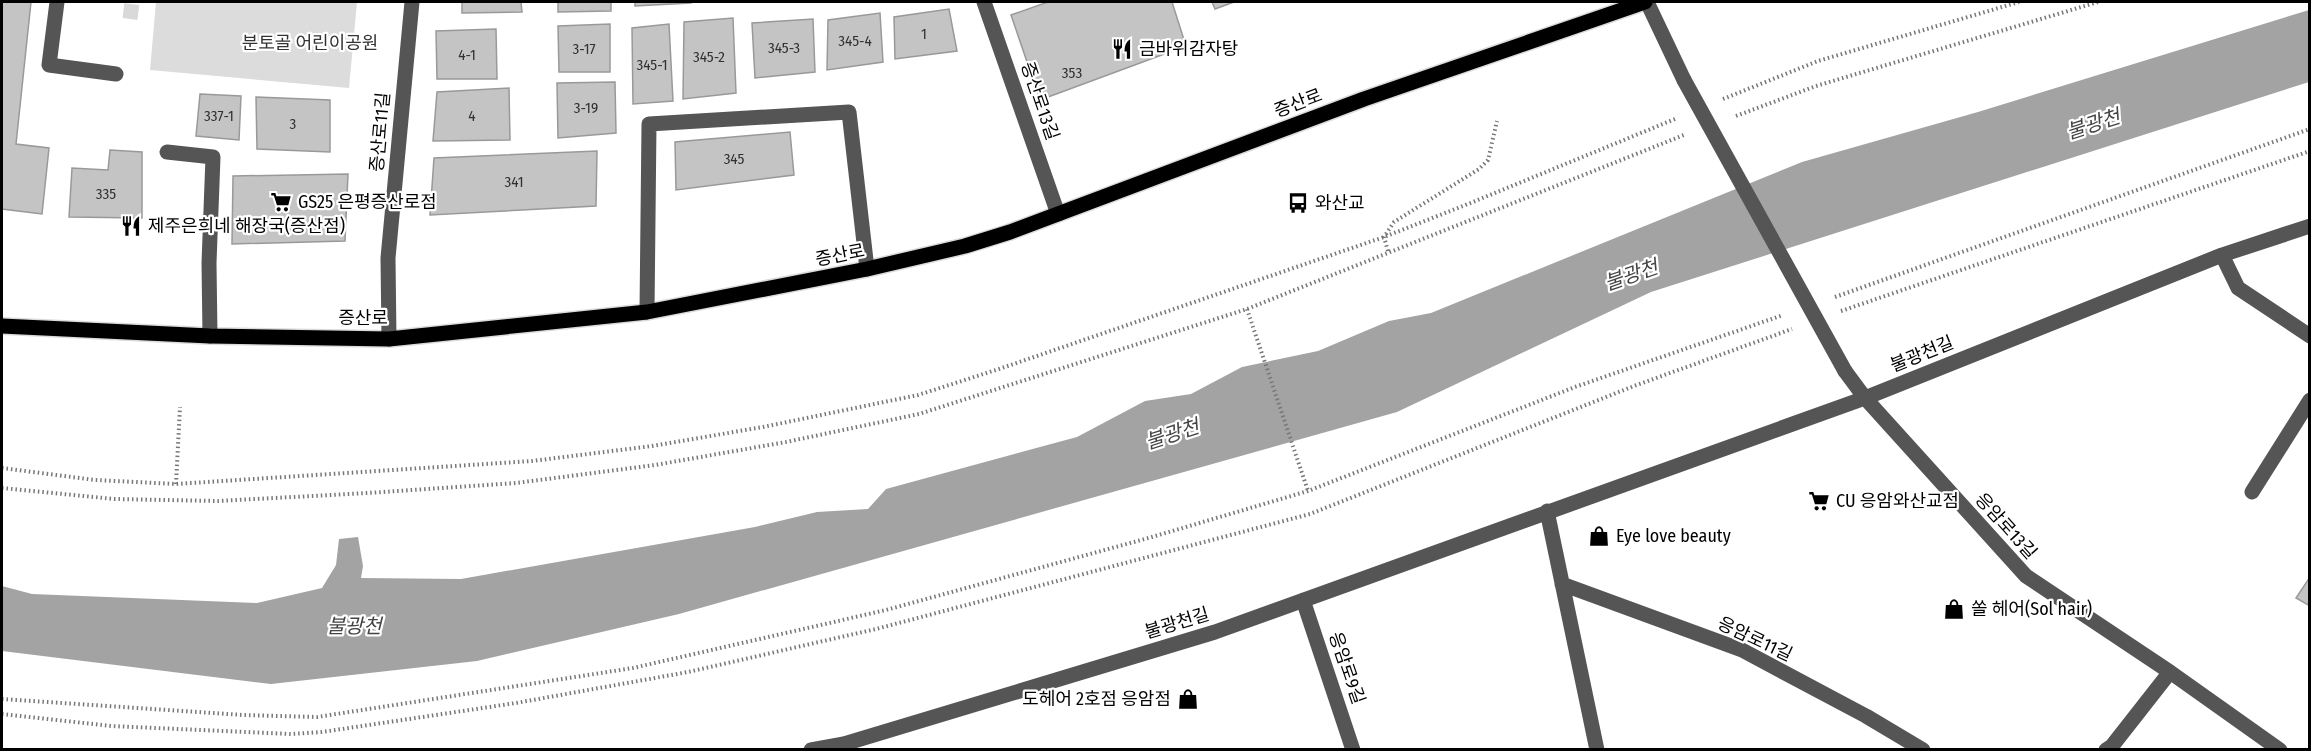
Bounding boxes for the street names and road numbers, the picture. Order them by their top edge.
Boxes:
street label: 증산로13길 [1016,59,1064,143]
street label: 증산로 [1271,84,1325,122]
street label: 증산로11길 [366,91,394,173]
street label: 증산로 [814,239,866,271]
street label: 증산로 [338,307,388,329]
street label: 불광천길 [1887,331,1957,377]
street label: 응암로13길 [1971,488,2041,564]
street label: 불광천길 [1142,603,1212,643]
street label: 응암로11길 [1714,612,1796,666]
street label: 응암로9길 [1324,629,1370,707]

